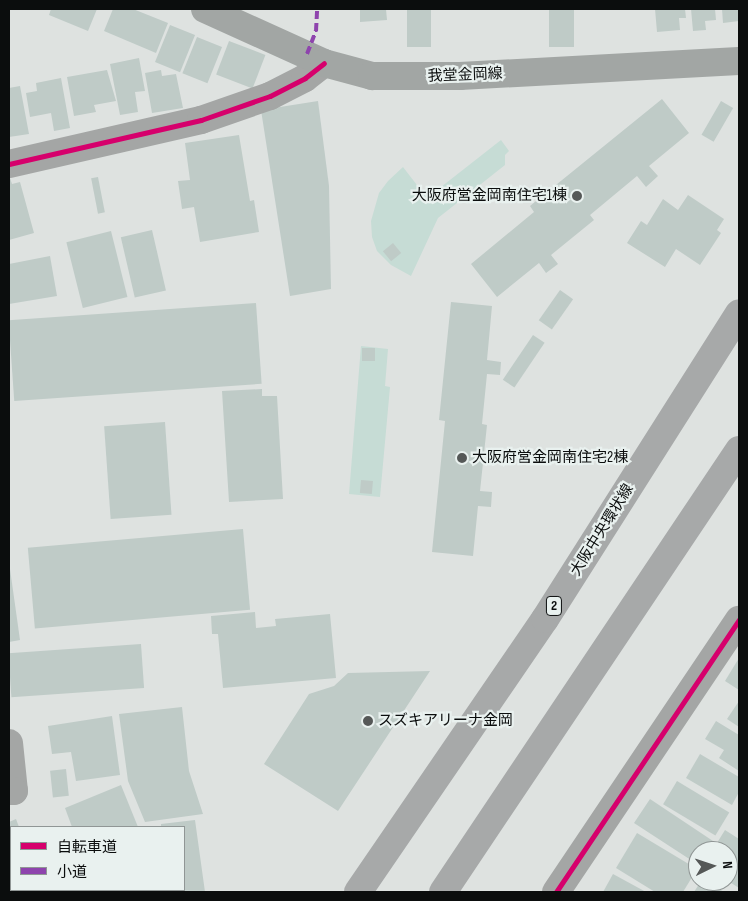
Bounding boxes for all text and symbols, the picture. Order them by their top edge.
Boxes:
street label: 我堂金岡線 [427,65,503,85]
place label: 大阪府営金岡南住宅1棟 [412,187,567,205]
marker: 大阪府営金岡南住宅1棟 [571,190,583,202]
place label: 大阪府営金岡南住宅2棟 [472,449,628,467]
marker: 大阪府営金岡南住宅2棟 [456,452,468,464]
street label: 大阪中央環状線 [567,481,637,579]
road number: 2 [545,594,563,618]
place label: スズキアリーナ金岡 [378,712,513,730]
marker: スズキアリーナ金岡 [362,715,374,727]
legend [10,826,185,891]
text: 自転車道 [57,838,117,857]
north arrow [688,841,738,891]
text: N [719,861,736,869]
text: 小道 [57,863,87,882]

